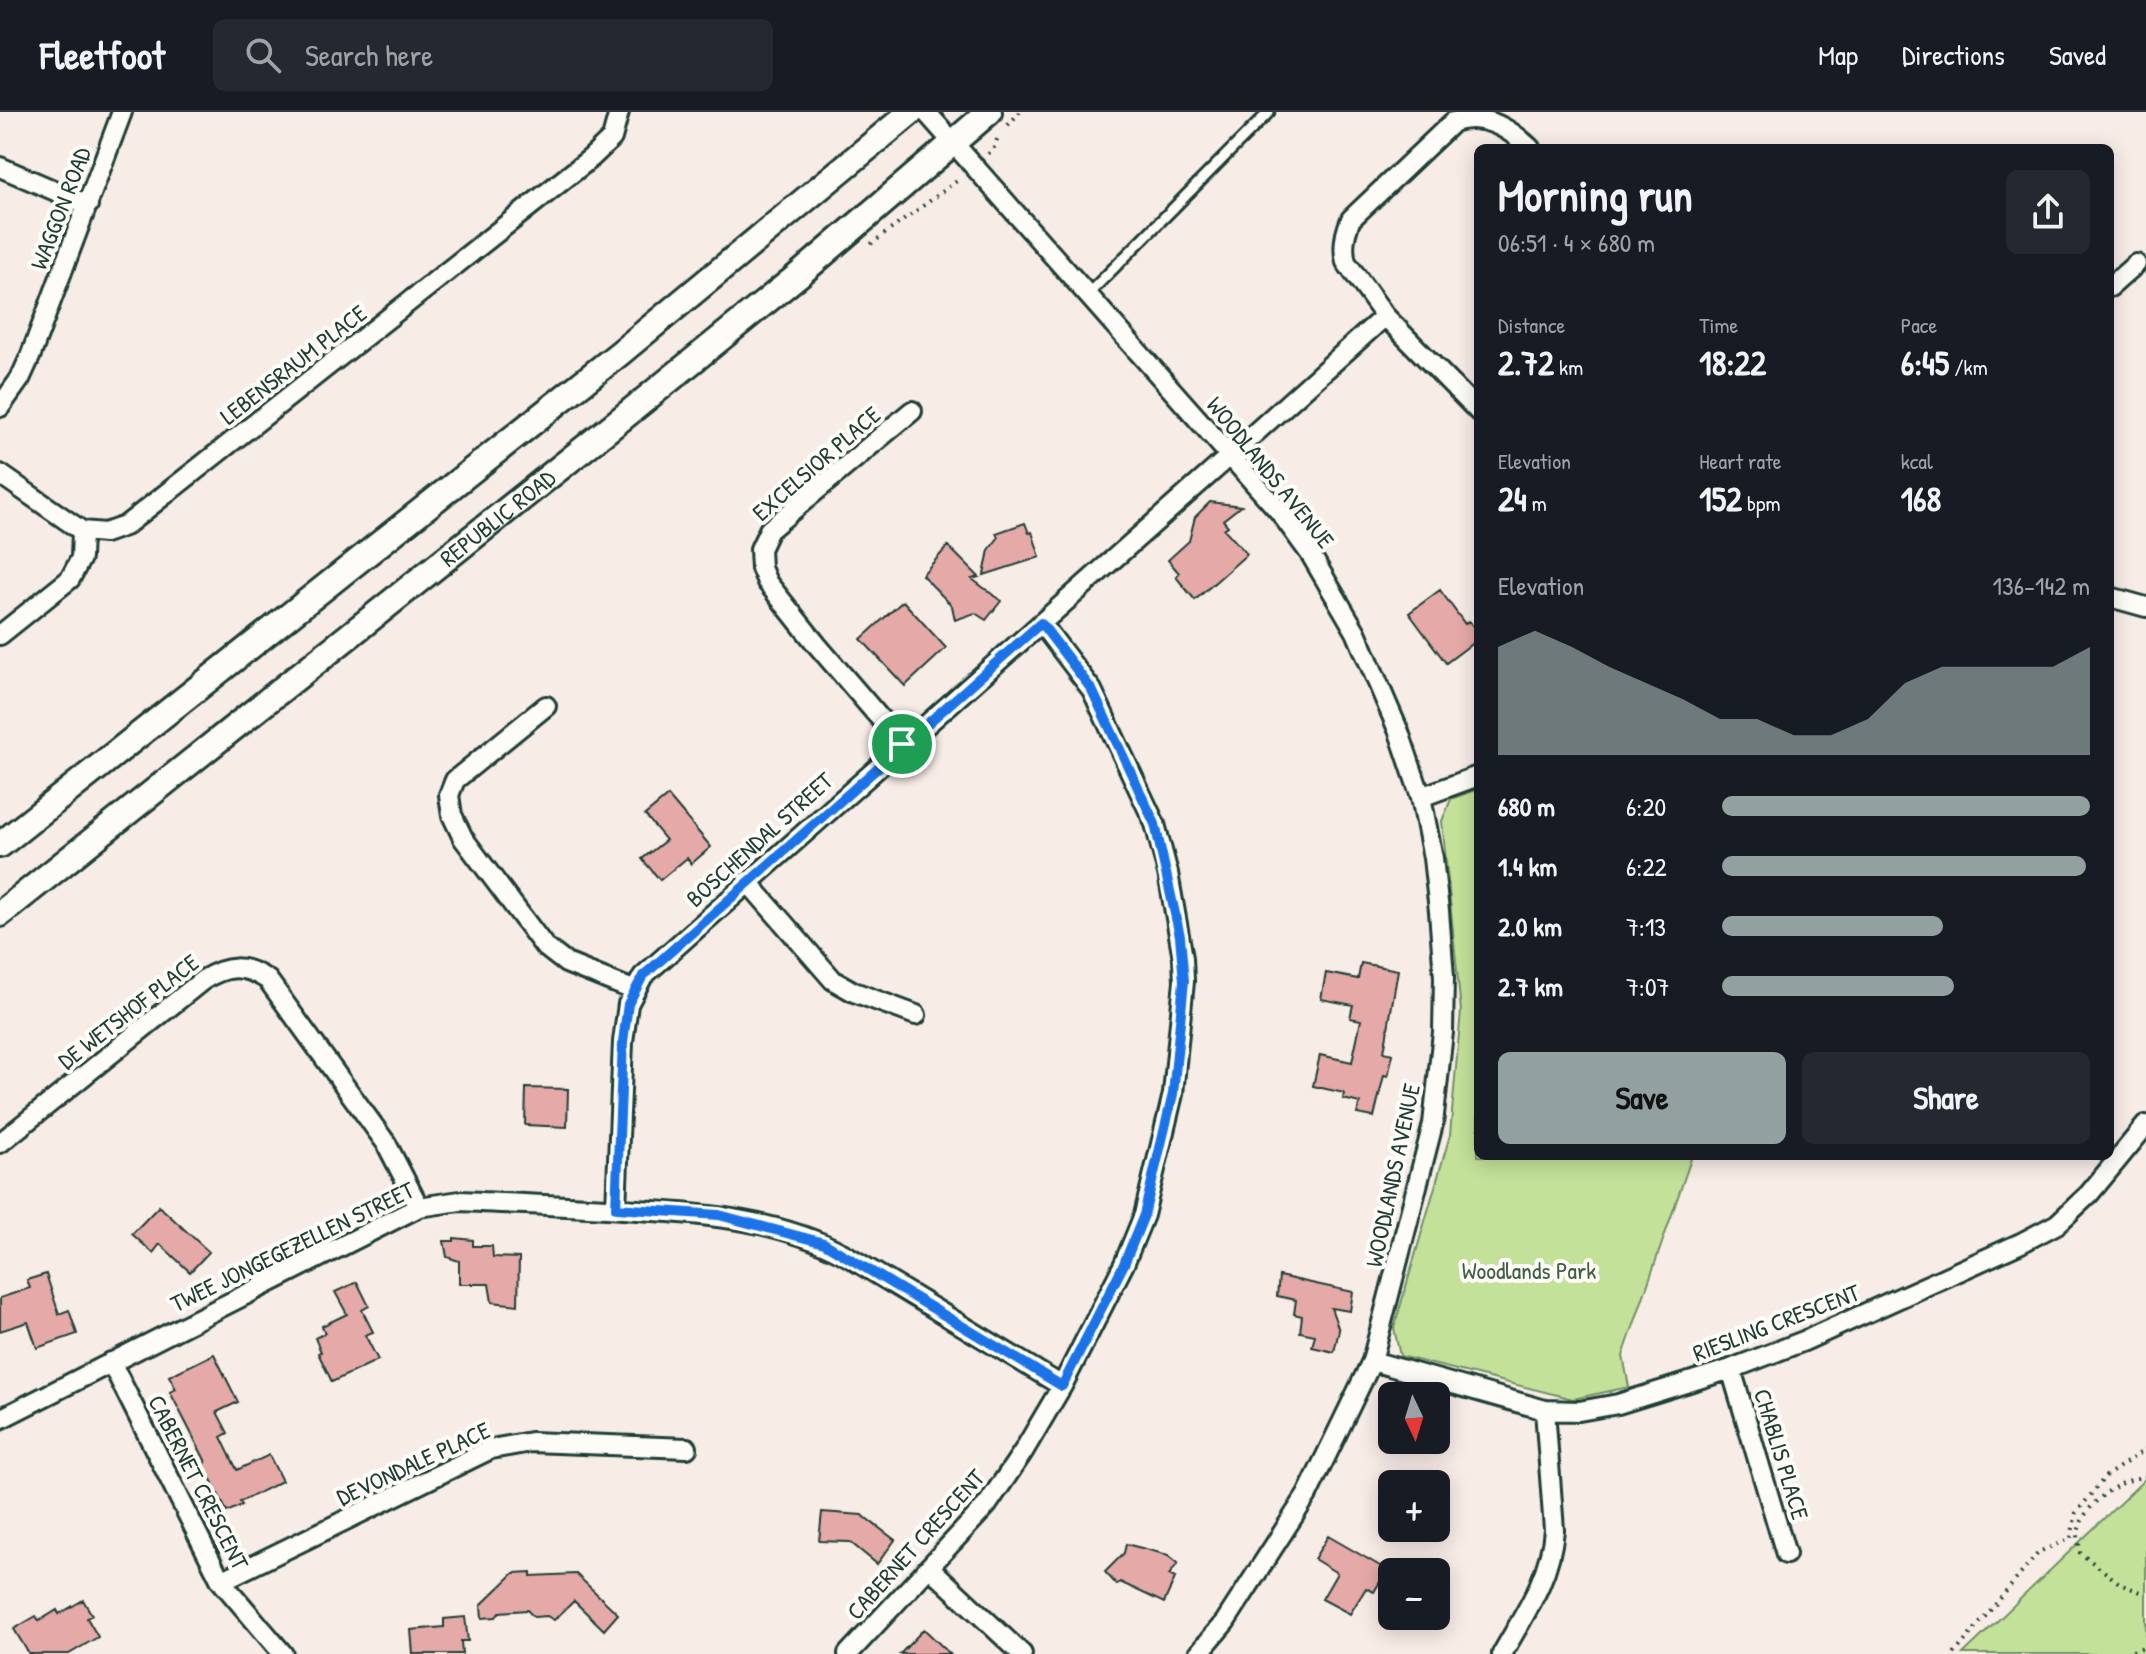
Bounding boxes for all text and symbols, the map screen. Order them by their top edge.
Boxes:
search box [213,19,773,91]
text: Fleetfoot [40,29,165,81]
icon: search [241,33,285,77]
text: Search here [305,35,433,75]
text: Map [1818,36,1858,74]
text: Directions [1902,36,2005,74]
text: Saved [2049,36,2106,74]
street label: WAGGON ROAD [22,142,98,274]
text: Morning run [1498,165,1693,225]
button: share [2006,170,2090,254]
text: 06:51 · 4 × 680 m [1498,225,1655,260]
street label: LEBENSRAUM PLACE [213,296,373,431]
text: Distance [1498,310,1565,340]
text: Time [1699,310,1738,340]
text: Pace [1901,310,1937,340]
text: 2.72 [1498,340,1554,386]
text: 18:22 [1699,340,1766,386]
text: 6:45 [1901,340,1949,386]
text: km [1554,352,1583,382]
text: /km [1949,352,1988,382]
street label: WOODLANDS AVENUE [1200,389,1342,555]
street label: EXCELSIOR PLACE [745,398,887,528]
text: Elevation [1498,446,1571,476]
text: Heart rate [1699,446,1782,476]
text: kcal [1901,446,1933,476]
street label: REPUBLIC ROAD [433,461,562,573]
text: 24 [1498,476,1527,522]
text: 152 [1699,476,1742,522]
text: 168 [1901,476,1941,522]
text: m [1527,488,1547,518]
text: bpm [1742,488,1780,518]
text: Elevation [1498,568,1584,603]
text: 136–142 m [1993,568,2090,603]
pin [868,710,936,778]
icon: arrive [880,722,924,766]
street label: BOSCHENDAL STREET [679,764,840,914]
text: 680 m [1498,789,1555,824]
text: 6:20 [1626,789,1666,824]
text: 1.4 km [1498,849,1557,884]
text: 6:22 [1626,849,1667,884]
text: 2.0 km [1498,909,1562,944]
text: 7:13 [1626,909,1666,944]
street label: DE WETSHOF PLACE [51,946,205,1076]
text: 2.7 km [1498,969,1563,1004]
text: 7:07 [1626,969,1669,1004]
button: Save [1498,1052,1786,1144]
button: Share [1802,1052,2090,1144]
street label: WOODLANDS AVENUE [1357,1080,1427,1270]
street label: TWEE JONGEGEZELLEN STREET [165,1173,420,1319]
park label: Woodlands Park [1462,1254,1596,1286]
street label: RIESLING CRESCENT [1688,1275,1865,1368]
north arrow [1378,1382,1450,1454]
map controls [1378,1382,1450,1630]
street label: CHABLIS PLACE [1747,1385,1817,1524]
street label: CABERNET CRESCENT [141,1389,257,1576]
street label: DEVONDALE PLACE [331,1413,495,1513]
street label: CABERNET CRESCENT [839,1461,992,1626]
button: + [1378,1470,1450,1542]
button: − [1378,1558,1450,1630]

